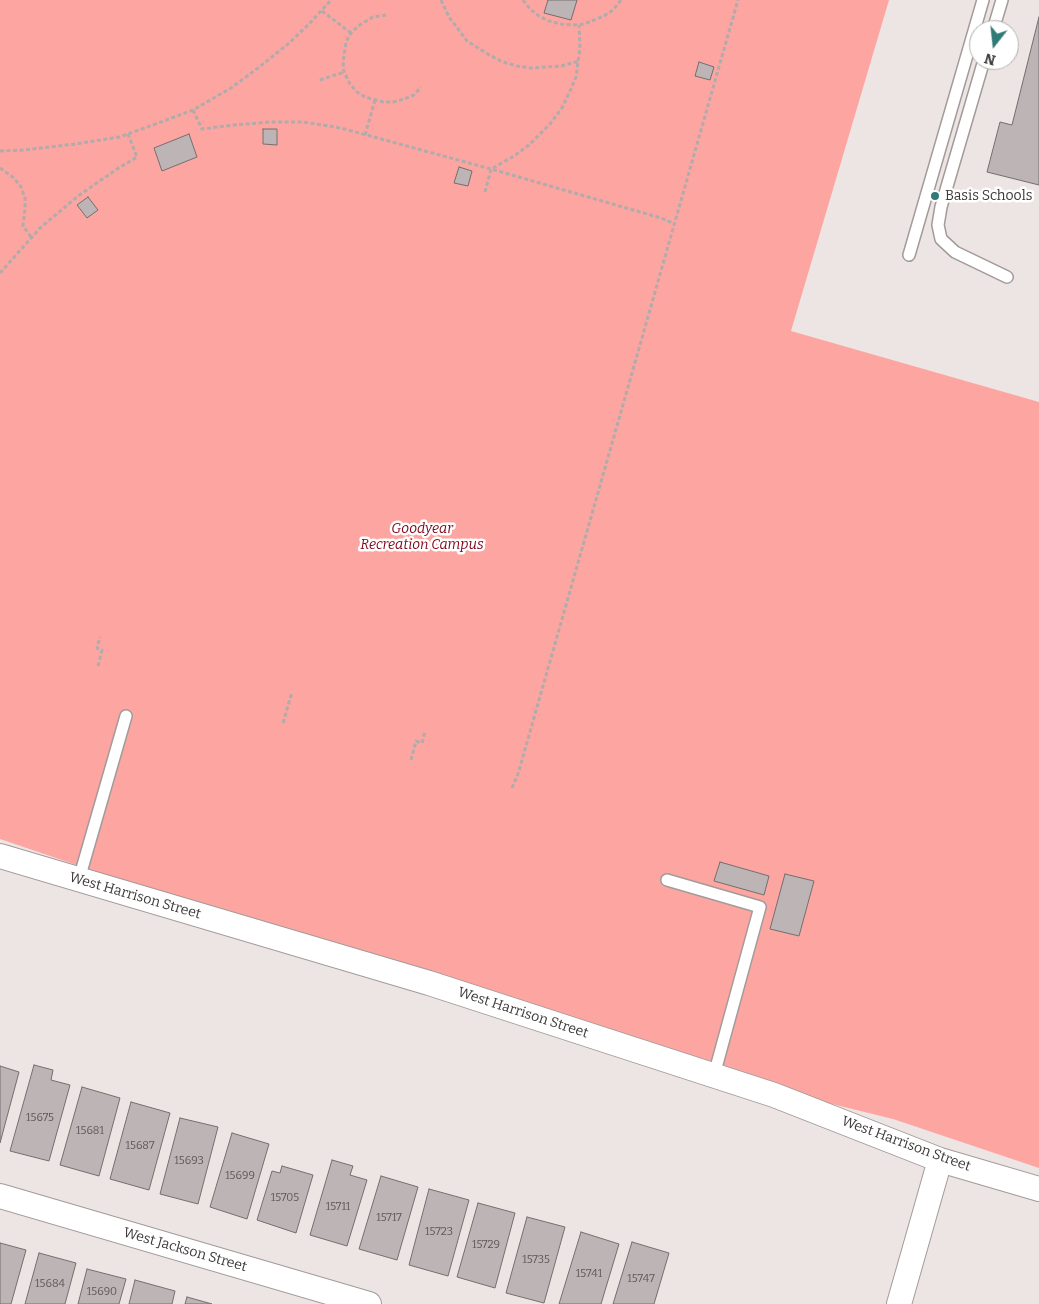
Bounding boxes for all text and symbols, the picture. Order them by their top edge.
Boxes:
north arrow [969,20,1019,70]
text: N [982,49,998,69]
place label: Basis Schools [945,188,1032,204]
marker: Basis Schools [929,190,941,202]
park label: Goodyear Recreation Campus [360,521,484,554]
street label: West Harrison Street [67,869,203,923]
street label: West Harrison Street [456,984,590,1042]
house number: 15675 [26,1111,54,1125]
street label: West Harrison Street [839,1113,973,1175]
house number: 15681 [76,1124,104,1138]
house number: 15687 [126,1139,154,1153]
house number: 15693 [174,1154,204,1168]
house number: 15699 [225,1169,255,1183]
house number: 15705 [271,1191,299,1205]
house number: 15711 [326,1200,350,1214]
house number: 15717 [376,1211,402,1225]
street label: West Jackson Street [121,1224,249,1276]
house number: 15723 [425,1225,453,1239]
house number: 15729 [472,1238,500,1252]
house number: 15735 [522,1253,550,1267]
house number: 15741 [576,1267,602,1281]
house number: 15747 [627,1272,655,1286]
house number: 15684 [35,1277,65,1291]
house number: 15690 [87,1285,117,1299]

